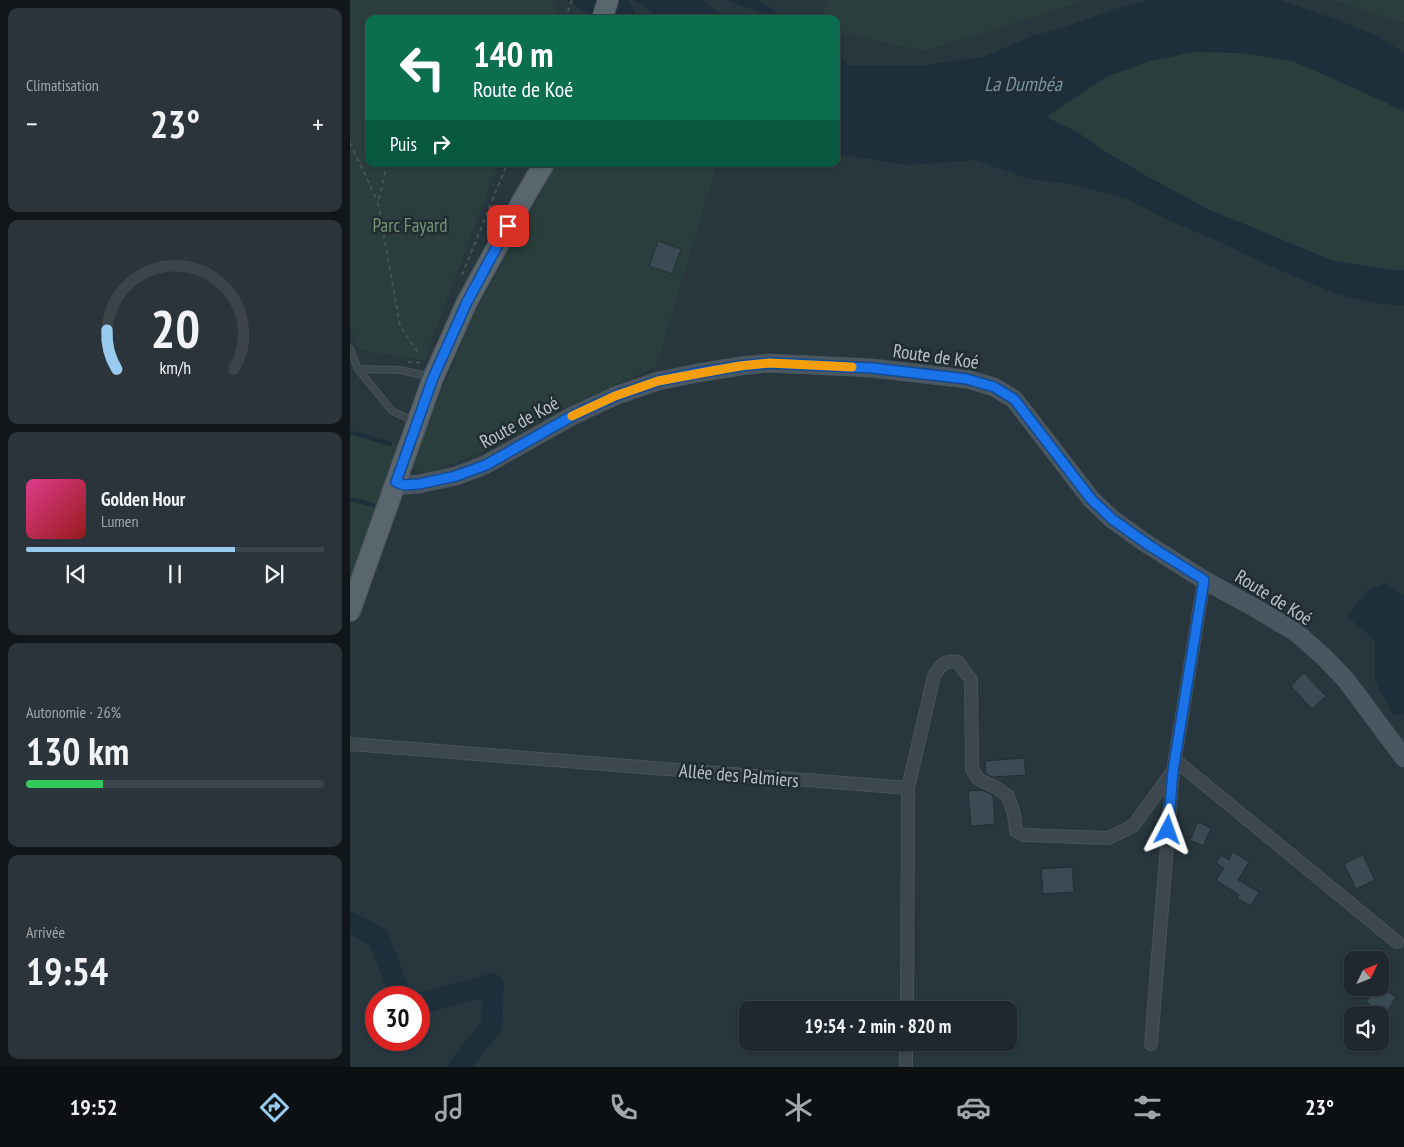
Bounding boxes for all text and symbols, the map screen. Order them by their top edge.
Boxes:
text: 140 m [473,31,554,77]
icon: left [390,35,455,100]
water label: La Dumbéa [984,71,1063,97]
text: Climatisation [26,75,99,95]
text: Route de Koé [473,75,573,103]
text: 23° [150,99,200,148]
text: − [26,105,38,142]
text: + [312,105,324,142]
icon: right [427,130,455,158]
text: Puis [390,132,417,156]
pin [487,205,529,247]
icon: arrive [494,212,522,240]
park label: Parc Fayard [373,213,447,237]
text: 20 [150,295,200,362]
street label: Route de Koé [891,338,981,374]
text: km/h [159,356,191,379]
street label: Route de Koé [475,390,563,453]
text: Golden Hour [101,487,185,511]
text: Lumen [101,511,138,531]
icon: previous [62,560,90,588]
icon: pause [161,560,189,588]
icon: next [260,560,288,588]
street label: Route de Koé [1231,564,1317,630]
text: Autonomie · 26% [26,702,121,722]
text: 130 km [26,726,129,775]
street label: Allée des Palmiers [678,758,800,792]
position arrow [1141,803,1193,855]
text: Arrivée [26,922,65,942]
text: 19:54 [26,946,108,995]
north arrow [1344,951,1389,996]
map controls [1344,951,1389,1051]
speed limit sign: 30 [365,986,430,1051]
button: sound [1344,1006,1389,1051]
text: 19:54 · 2 min · 820 m [805,1014,951,1038]
icon: directions [257,1090,292,1125]
icon: music [432,1090,467,1125]
icon: phone [606,1090,641,1125]
icon: climate [781,1090,816,1125]
icon: car [956,1090,991,1125]
icon: filters [1130,1090,1165,1125]
text: 19:52 [70,1093,117,1121]
text: 23° [1305,1093,1334,1121]

